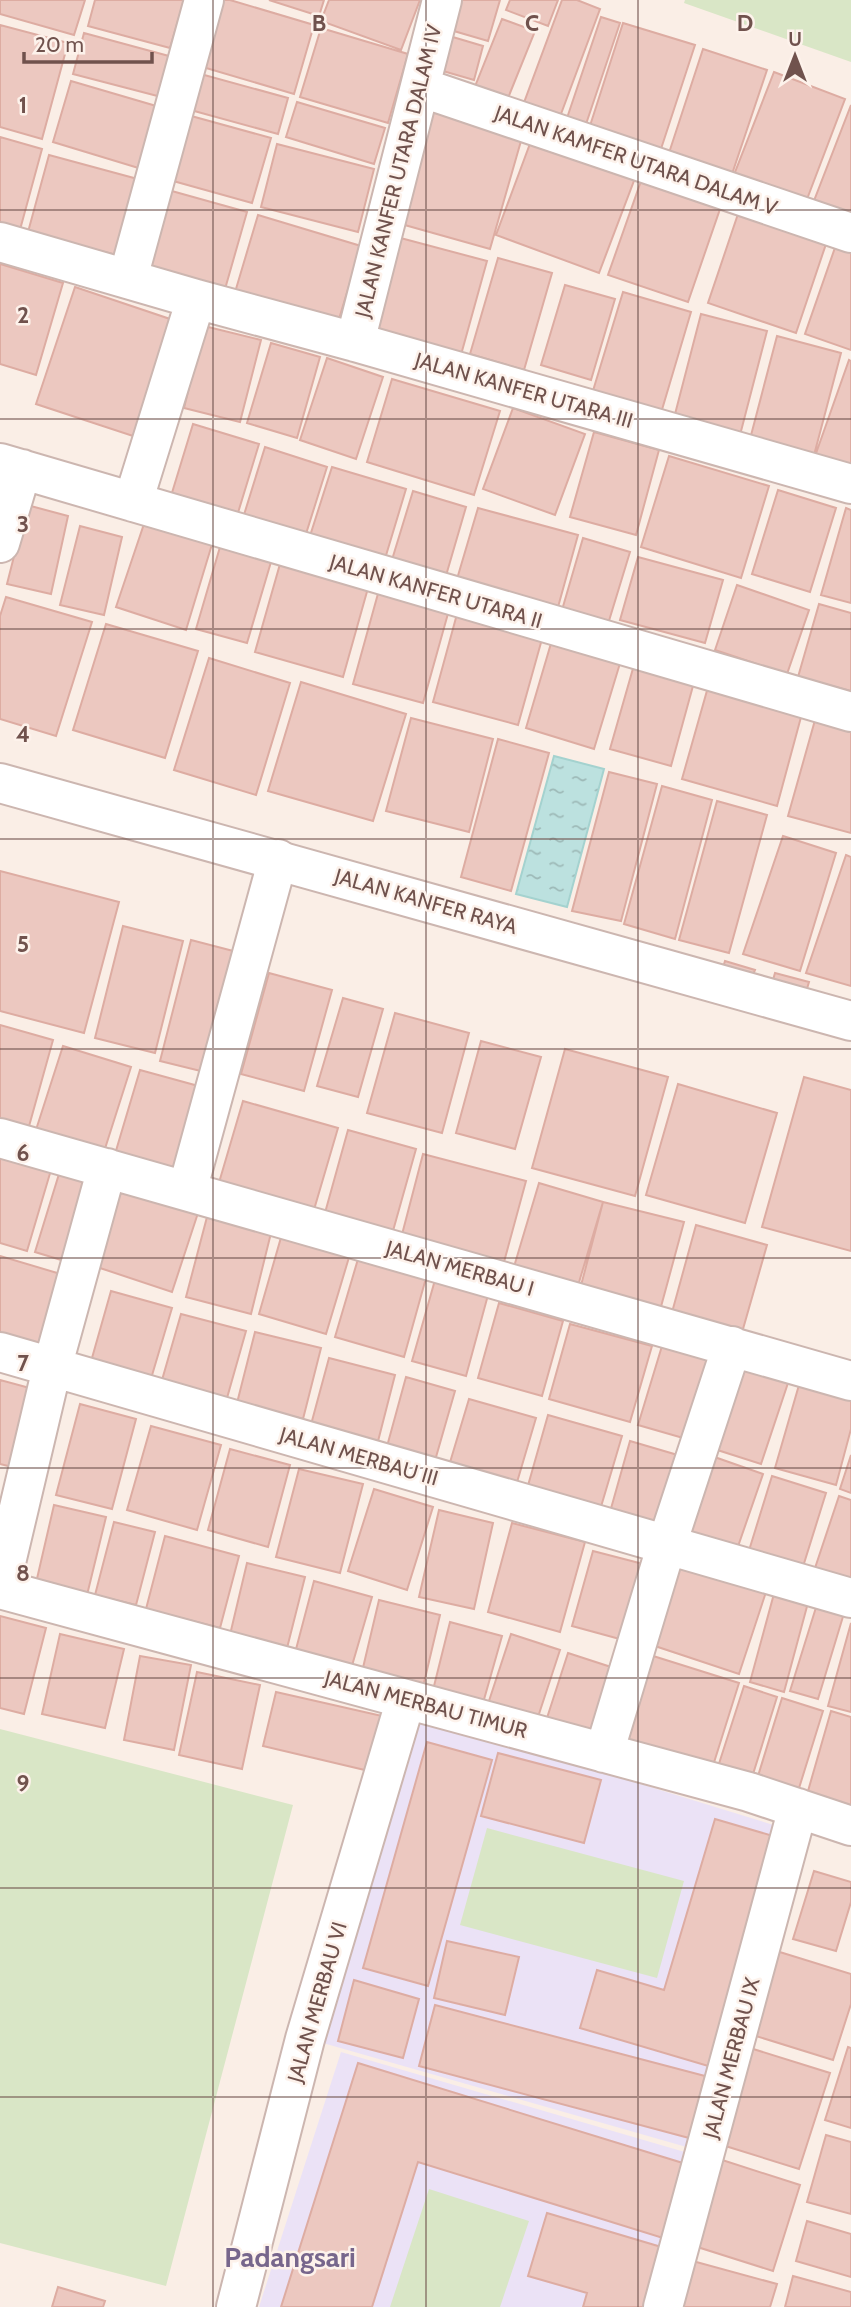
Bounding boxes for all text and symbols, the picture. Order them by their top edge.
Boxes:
text: B [312,9,326,37]
text: C [525,9,539,37]
text: D [737,9,753,37]
scale bar [24,21,152,65]
north arrow [760,21,830,91]
street label: JALAN KANFER UTARA DALAM IV [349,22,447,321]
text: U [788,28,802,51]
text: 20 m [35,32,84,57]
text: 1 [19,91,27,119]
street label: JALAN KAMFER UTARA DALAM V [490,99,781,220]
text: 2 [17,301,29,329]
street label: JALAN KANFER UTARA III [411,347,636,433]
text: 3 [17,510,29,538]
street label: JALAN KANFER UTARA II [326,548,545,633]
text: 4 [16,720,30,748]
street label: JALAN KANFER RAYA [331,863,520,939]
text: 5 [17,930,29,958]
text: 6 [17,1139,29,1167]
street label: JALAN MERBAU I [382,1235,537,1301]
text: 7 [17,1349,29,1377]
street label: JALAN MERBAU III [276,1421,441,1491]
text: 8 [16,1559,30,1587]
street label: JALAN MERBAU TIMUR [321,1665,530,1743]
text: 9 [17,1769,29,1797]
street label: JALAN MERBAU VI [282,1919,352,2086]
street label: JALAN MERBAU IX [697,1974,765,2142]
district label: Padangsari [224,2240,356,2274]

